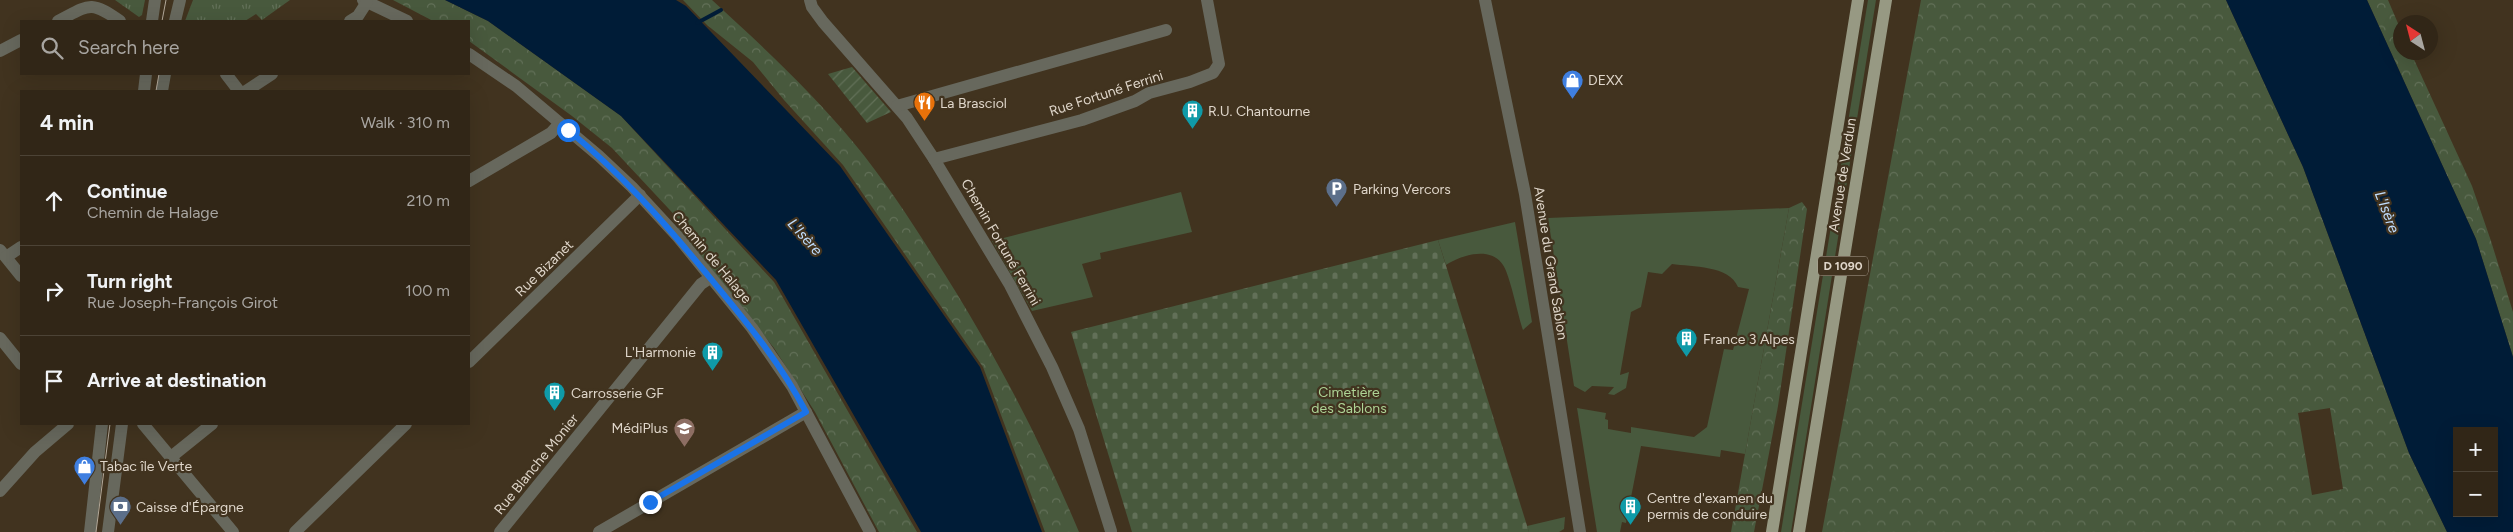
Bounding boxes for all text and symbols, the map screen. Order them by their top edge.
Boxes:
north arrow [2393,15,2438,60]
search box [20,20,470,75]
icon: search [38,34,66,62]
text: Search here [78,36,180,59]
street label: Rue Fortuné Ferrini [1047,67,1165,120]
shop icon: DEXX [1560,68,1584,99]
place label: DEXX [1588,72,1624,89]
restaurant icon: La Brasciol [912,91,936,122]
place label: La Brasciol [940,95,1007,112]
building icon: R.U. Chantourne [1180,99,1204,130]
place label: R.U. Chantourne [1208,103,1311,120]
text: 4 min [40,110,94,135]
text: Walk · 310 m [361,113,450,132]
street label: Avenue de Verdun [1825,117,1860,233]
route start [557,119,580,142]
street label: Chemin Fortuné Ferrini [957,176,1044,309]
parking icon: Parking Vercors [1325,177,1349,208]
text: Continue [87,180,167,203]
place label: Parking Vercors [1353,181,1451,198]
street label: Avenue du Grand Sablon [1530,185,1571,341]
icon: ahead [40,187,68,215]
water label: L'Isère [2371,188,2403,236]
text: 210 m [407,191,450,210]
text: Chemin de Halage [87,203,218,222]
street label: Chemin de Halage [668,208,755,307]
water label: L'Isère [784,215,826,259]
street label: Rue Bizanet [512,236,577,300]
road number: D 1090 [1818,256,1868,276]
text: Turn right [87,270,173,293]
icon: right [40,277,68,305]
text: 100 m [405,281,450,300]
text: Rue Joseph-François Girot [87,293,278,312]
building icon: France 3 Alpes [1675,327,1699,358]
place label: France 3 Alpes [1703,331,1795,348]
building icon: L'Harmonie [700,340,724,371]
place label: L'Harmonie [625,344,696,361]
icon: arrive [40,367,68,395]
text: Arrive at destination [87,369,266,392]
building icon: Carrosserie GF [543,381,567,412]
park label: Cimetière des Sablons [1311,384,1387,417]
place label: Carrosserie GF [571,385,664,402]
street label: Rue Blanche Monier [491,411,582,518]
school or university icon: MédiPlus [672,416,696,447]
place label: MédiPlus [612,420,668,437]
map controls [2453,427,2498,517]
button: + [2453,427,2498,472]
shop icon: Tabac île Verte [72,454,96,485]
place label: Tabac île Verte [100,458,193,475]
button: − [2453,472,2498,517]
place label: Centre d'examen du permis de conduire [1647,490,1773,523]
route end [639,491,662,514]
building icon: Centre d'examen du permis de conduire [1619,494,1643,525]
bank icon: Caisse d'Épargne [108,495,132,526]
place label: Caisse d'Épargne [136,499,244,516]

